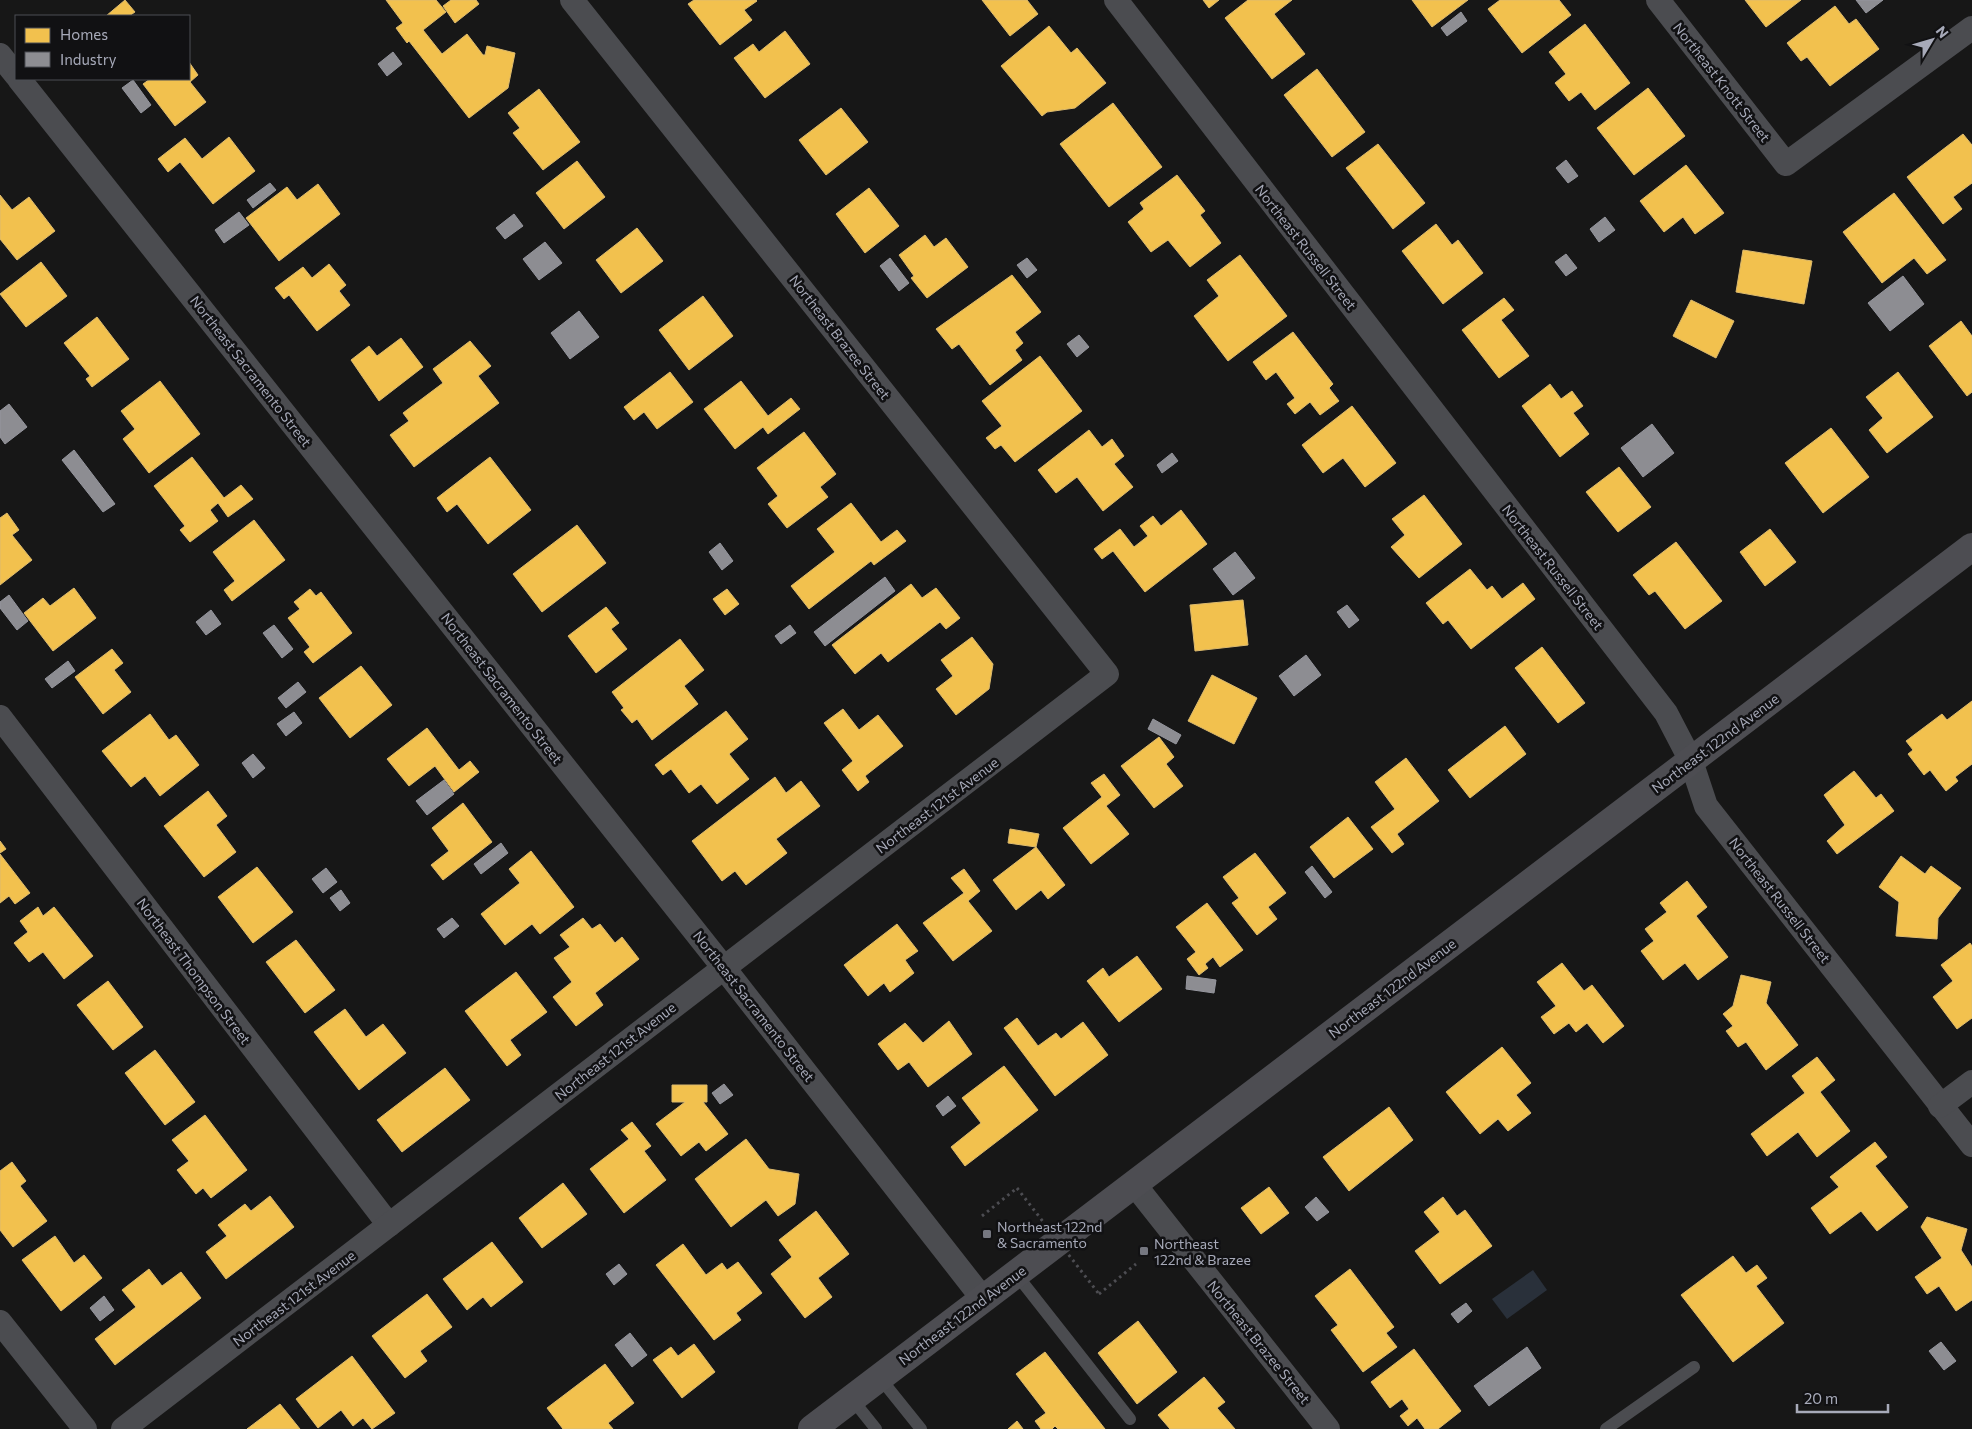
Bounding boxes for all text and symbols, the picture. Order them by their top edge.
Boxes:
legend [15,15,190,80]
north arrow [1907,15,1957,65]
street label: Northeast Knott Street [1670,19,1774,145]
text: N [1933,22,1953,41]
text: Homes [60,25,108,43]
text: Industry [60,50,117,68]
street label: Northeast Russell Street [1252,181,1360,313]
street label: Northeast Brazee Street [786,271,894,403]
street label: Northeast Sacramento Street [187,292,315,450]
street label: Northeast Russell Street [1499,501,1607,633]
street label: Northeast Sacramento Street [438,609,566,767]
street label: Northeast 122nd Avenue [1648,690,1782,796]
street label: Northeast 121st Avenue [872,753,1002,857]
street label: Northeast Russell Street [1726,834,1834,966]
street label: Northeast Thompson Street [134,895,255,1048]
street label: Northeast Sacramento Street [690,927,818,1085]
street label: Northeast 122nd Avenue [1325,935,1459,1041]
street label: Northeast 121st Avenue [551,998,679,1104]
place label: Northeast 122nd & Sacramento [997,1218,1102,1251]
marker: Northeast 122nd & Sacramento [981,1228,993,1240]
place label: Northeast 122nd & Brazee [1154,1235,1251,1268]
marker: Northeast 122nd & Brazee [1138,1245,1150,1257]
street label: Northeast 121st Avenue [229,1246,359,1350]
street label: Northeast 122nd Avenue [895,1262,1029,1368]
street label: Northeast Brazee Street [1204,1277,1314,1407]
scale bar [1797,1382,1888,1414]
text: 20 m [1804,1389,1838,1407]

